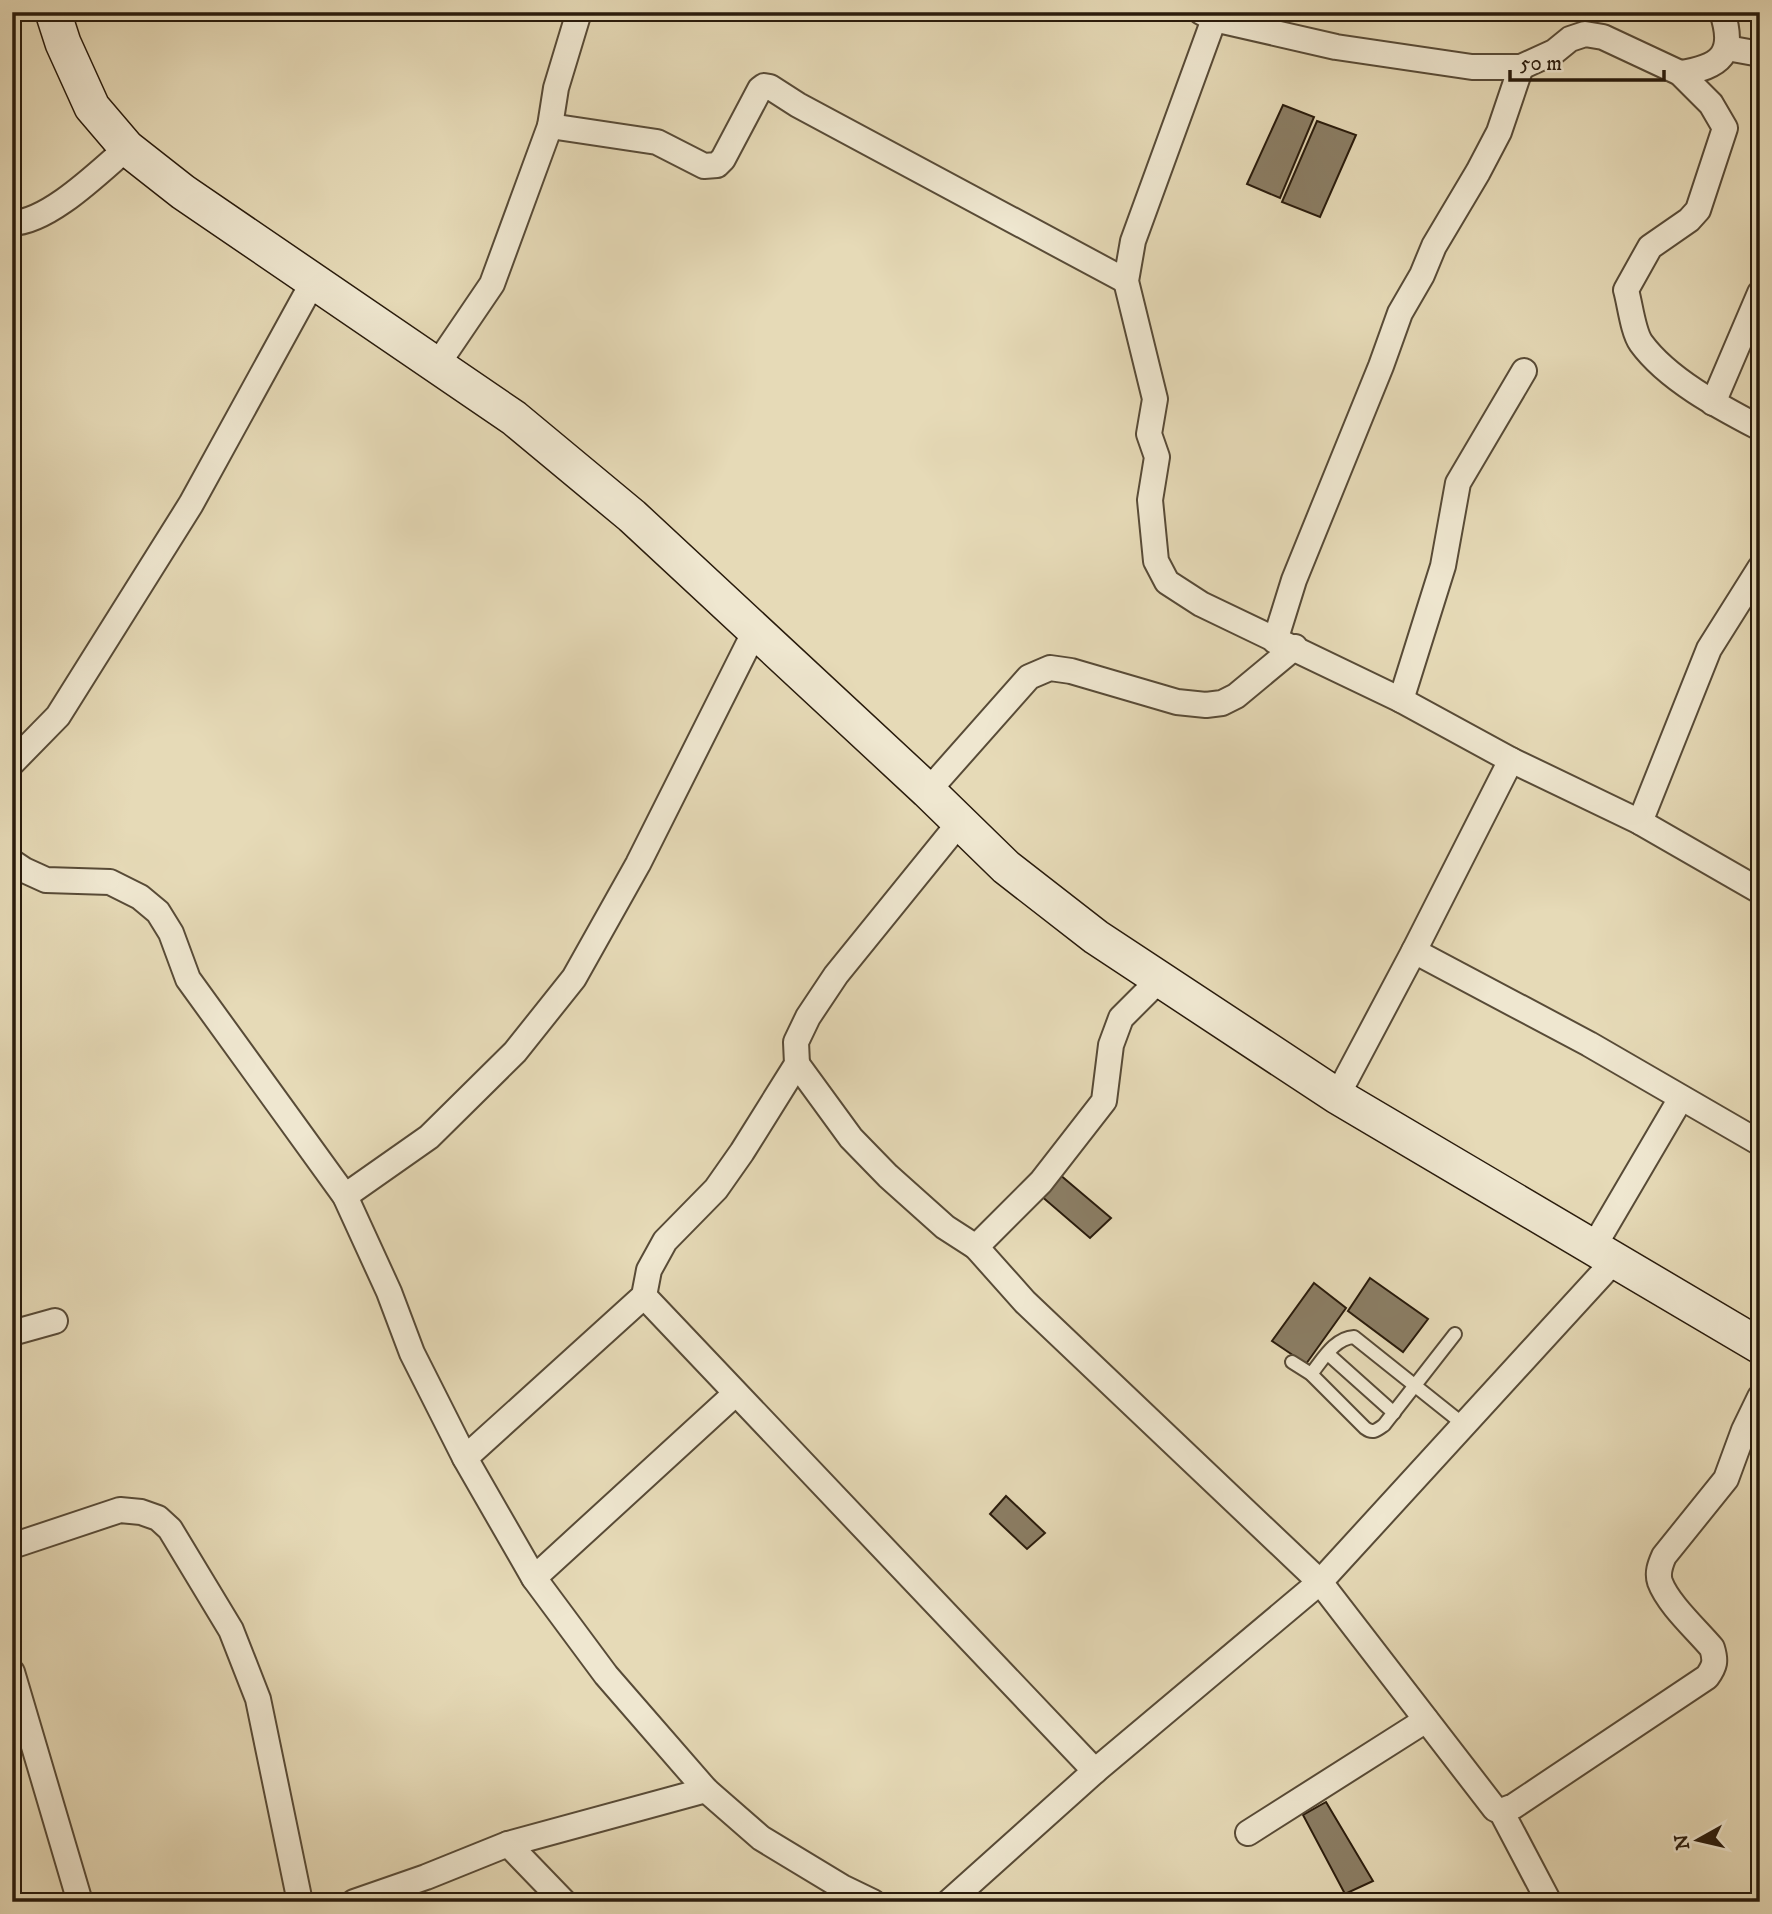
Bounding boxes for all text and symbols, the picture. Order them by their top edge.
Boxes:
scale bar [1510,38,1664,82]
text: 50 m [1520,51,1562,77]
north arrow [1664,1806,1734,1876]
text: N [1670,1832,1695,1851]

